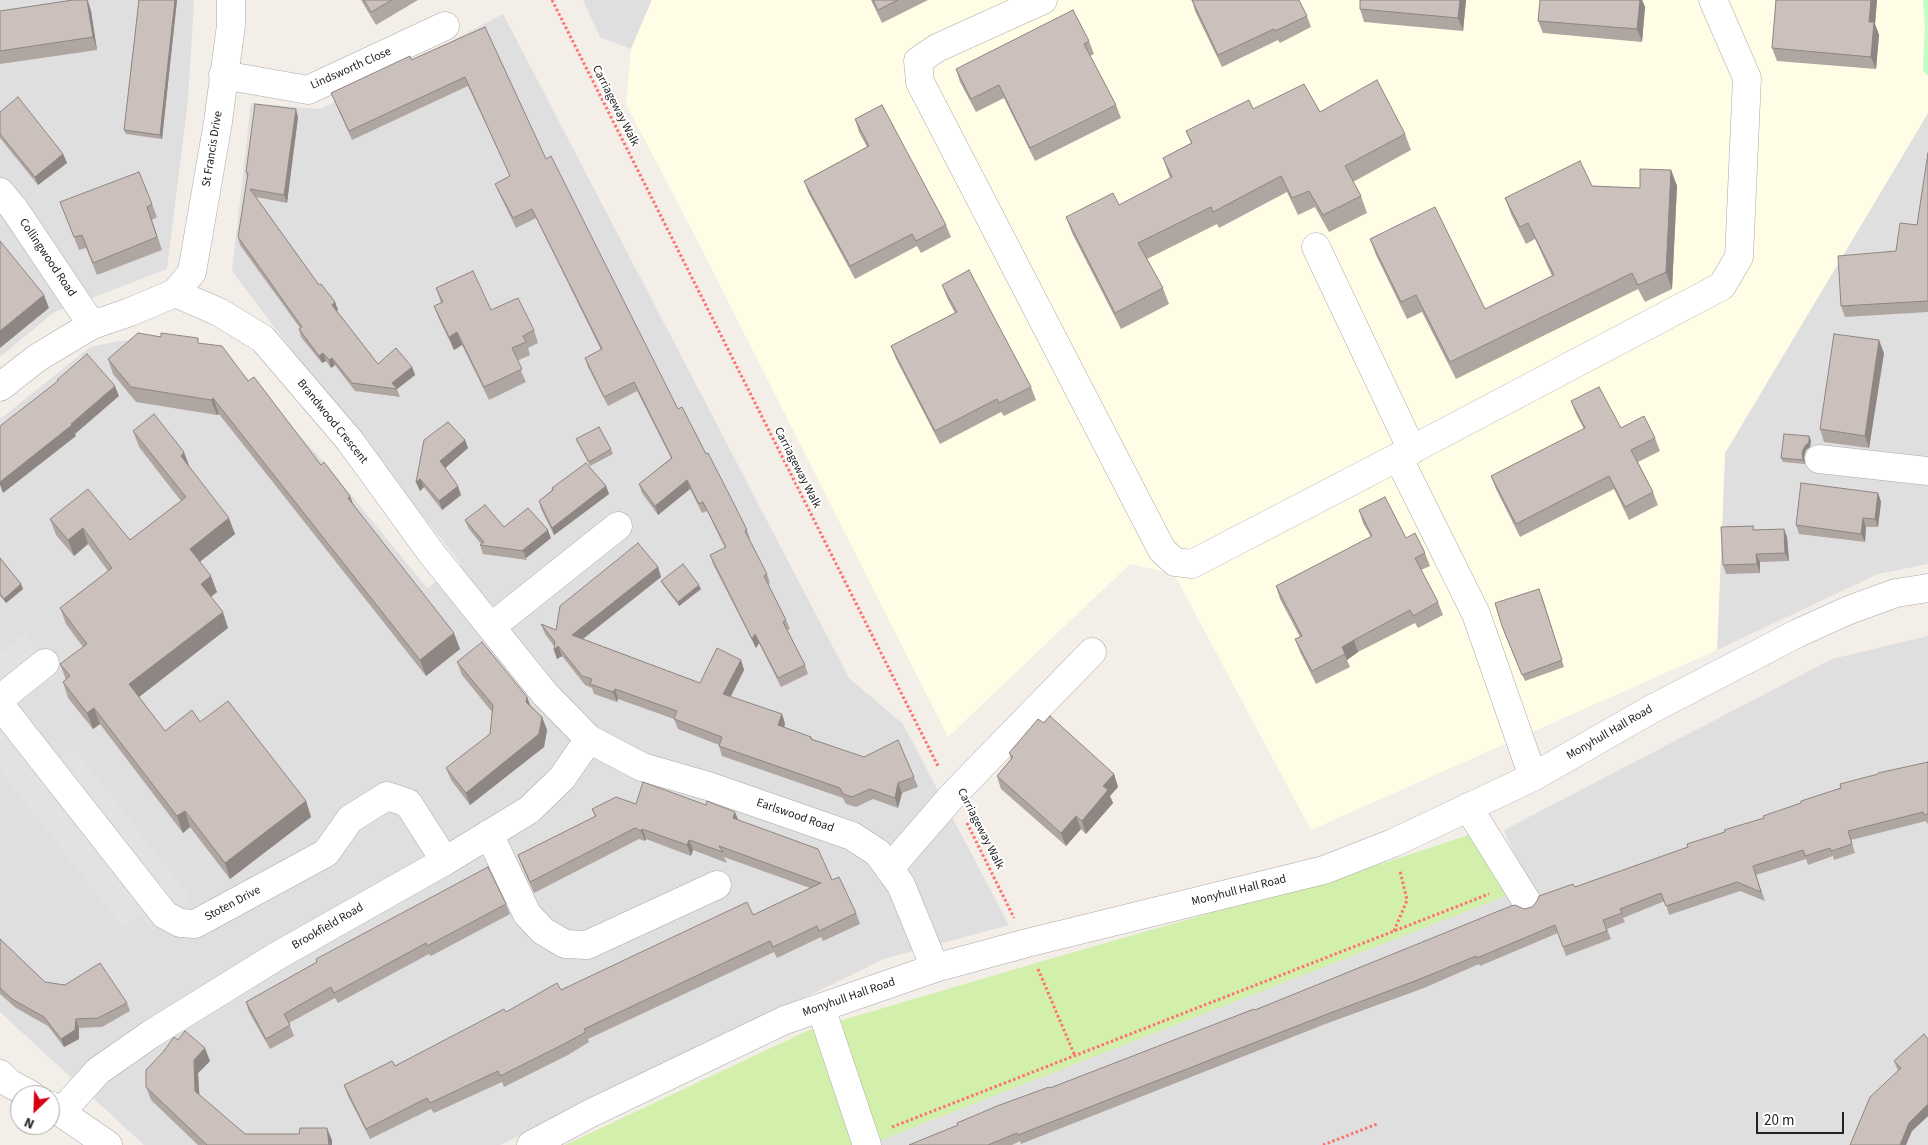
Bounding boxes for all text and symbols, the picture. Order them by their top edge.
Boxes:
street label: Lindsworth Close [308,45,394,93]
street label: Carriageway Walk [588,63,642,149]
street label: St Francis Drive [200,110,226,188]
street label: Collingwood Road [15,216,79,300]
street label: Brandwood Crescent [294,377,370,467]
street label: Carriageway Walk [770,425,824,511]
street label: Monyhull Hall Road [1564,702,1656,764]
street label: Carriageway Walk [953,786,1007,872]
street label: Earlswood Road [754,796,836,836]
street label: Monyhull Hall Road [1190,872,1288,910]
street label: Stoten Drive [203,883,263,925]
street label: Brookfield Road [290,901,366,953]
street label: Monyhull Hall Road [801,975,897,1021]
north arrow [10,1085,60,1135]
scale bar [1758,1102,1846,1134]
text: 20 m [1764,1110,1794,1131]
text: N [21,1112,38,1134]

